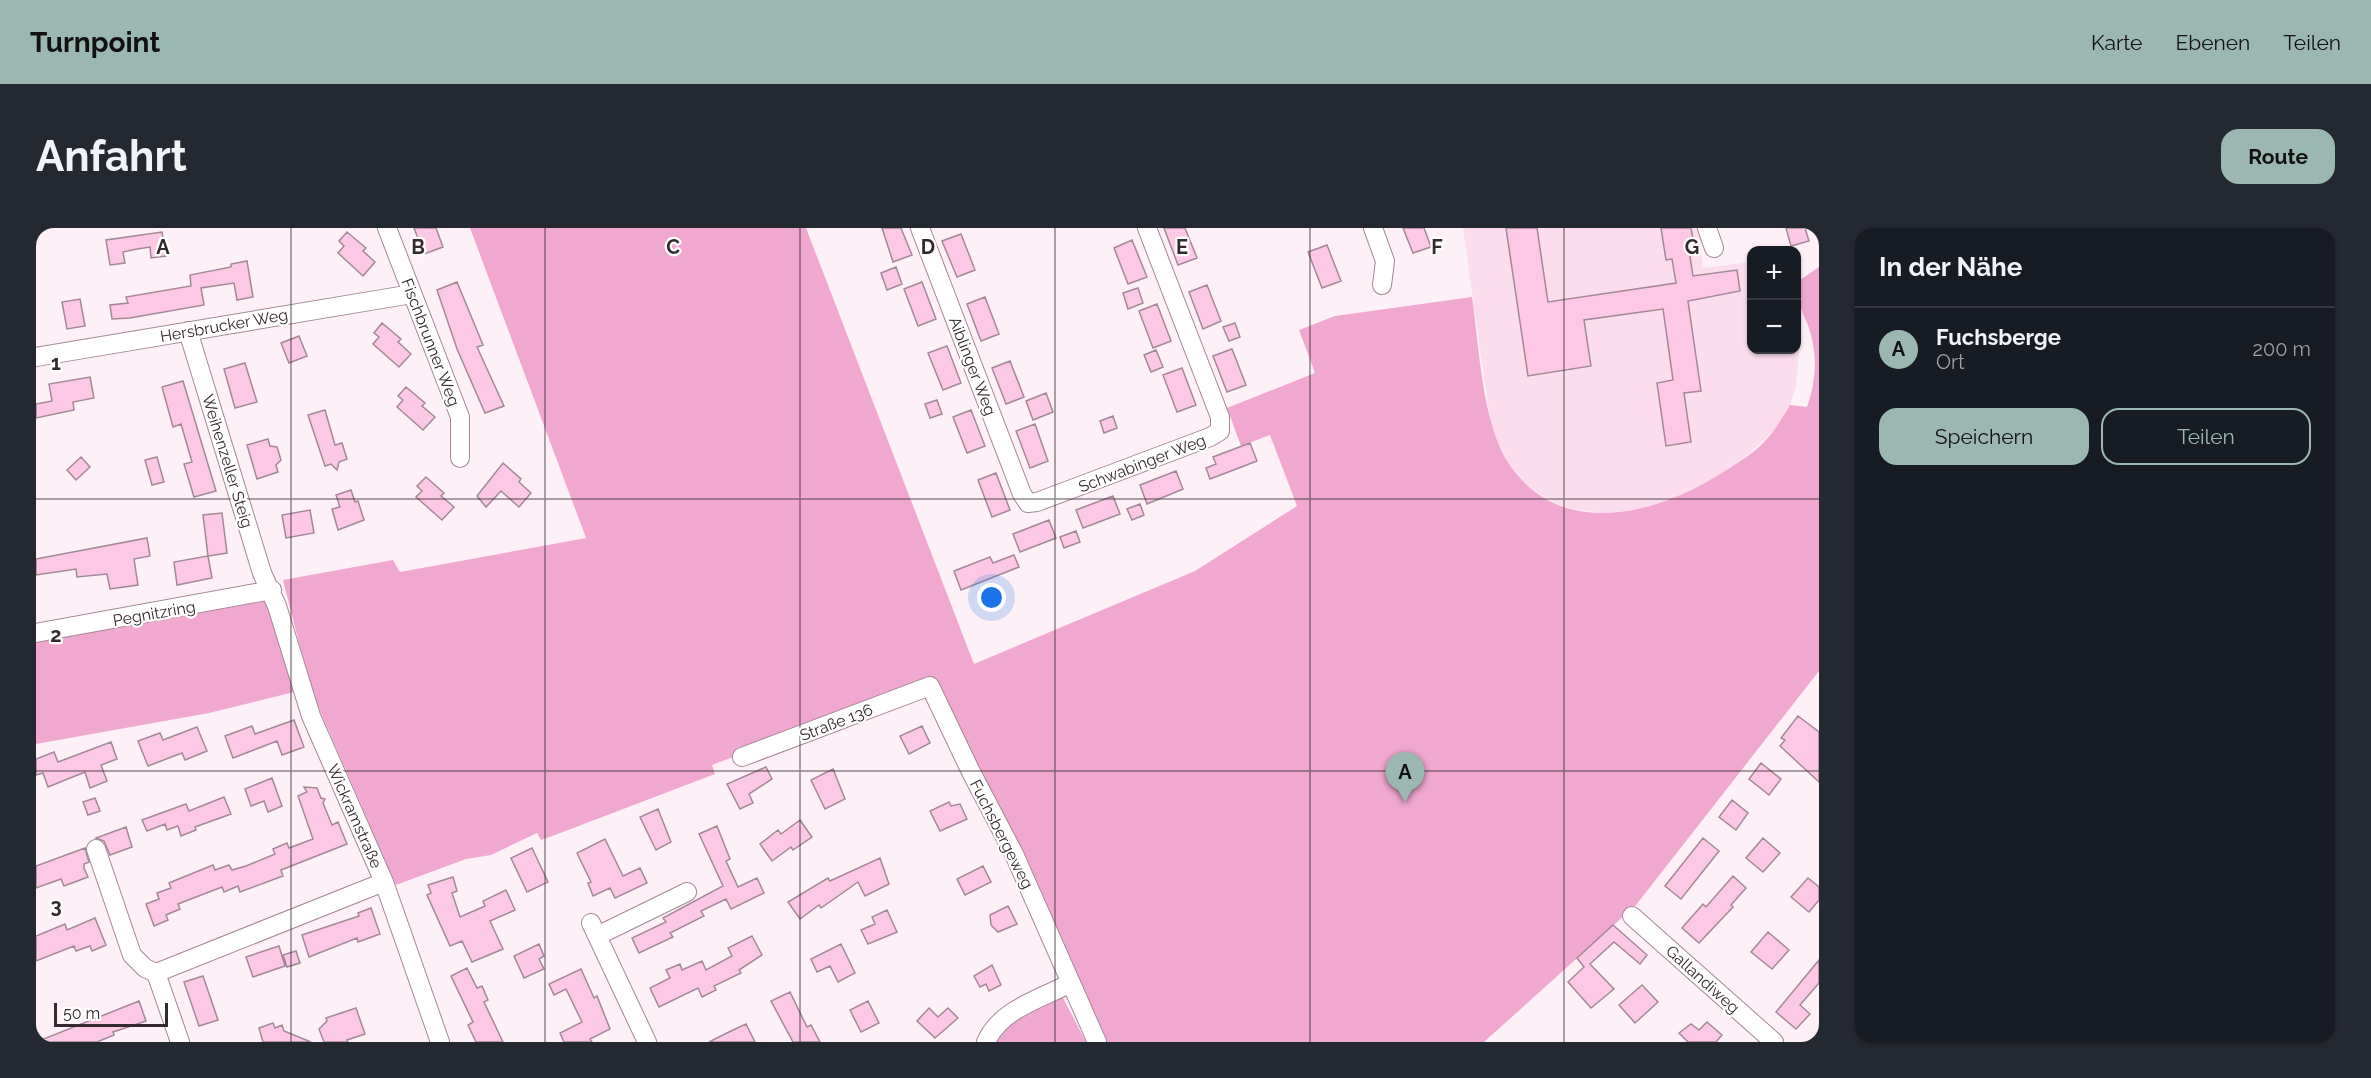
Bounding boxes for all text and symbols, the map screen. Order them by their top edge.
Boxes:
text: Turnpoint [30,26,160,59]
text: Karte [2091,30,2142,55]
text: Ebenen [2175,30,2250,55]
text: Teilen [2283,30,2341,55]
button: Route [2221,129,2335,184]
text: Anfahrt [36,132,187,181]
text: A [156,235,170,259]
text: B [411,235,425,259]
text: C [666,235,680,259]
text: D [921,235,935,259]
text: E [1176,235,1188,259]
text: F [1431,235,1443,259]
text: G [1685,235,1699,259]
map controls [1747,246,1801,354]
button: + [1747,246,1801,300]
text: In der Nähe [1879,252,2022,282]
street label: Fischbrunner Weg [397,276,464,409]
button: − [1747,300,1801,354]
street label: Hersbrucker Weg [159,305,289,346]
street label: Aiblinger Weg [945,314,1000,418]
text: Fuchsberge [1936,324,2061,350]
text: A [1892,337,1905,361]
text: 200 m [2253,337,2311,361]
text: Ort [1936,350,1965,374]
text: 1 [51,351,61,375]
street label: Weihenzeller Steig [198,392,257,530]
button: Speichern [1879,408,2089,465]
button: Teilen [2101,408,2311,465]
street label: Schwabinger Weg [1076,430,1209,496]
your location [977,583,1006,612]
street label: Pegnitzring [111,597,197,630]
text: 2 [50,623,62,647]
street label: Straße 136 [797,700,875,745]
pin: A [1386,752,1424,802]
street label: Wickramstraße [323,761,386,871]
street label: Fuchsbergeweg [966,776,1037,892]
text: 3 [50,894,62,918]
street label: Gallandiweg [1662,941,1743,1017]
scale bar [54,1000,168,1028]
text: 50 m [63,1004,100,1023]

